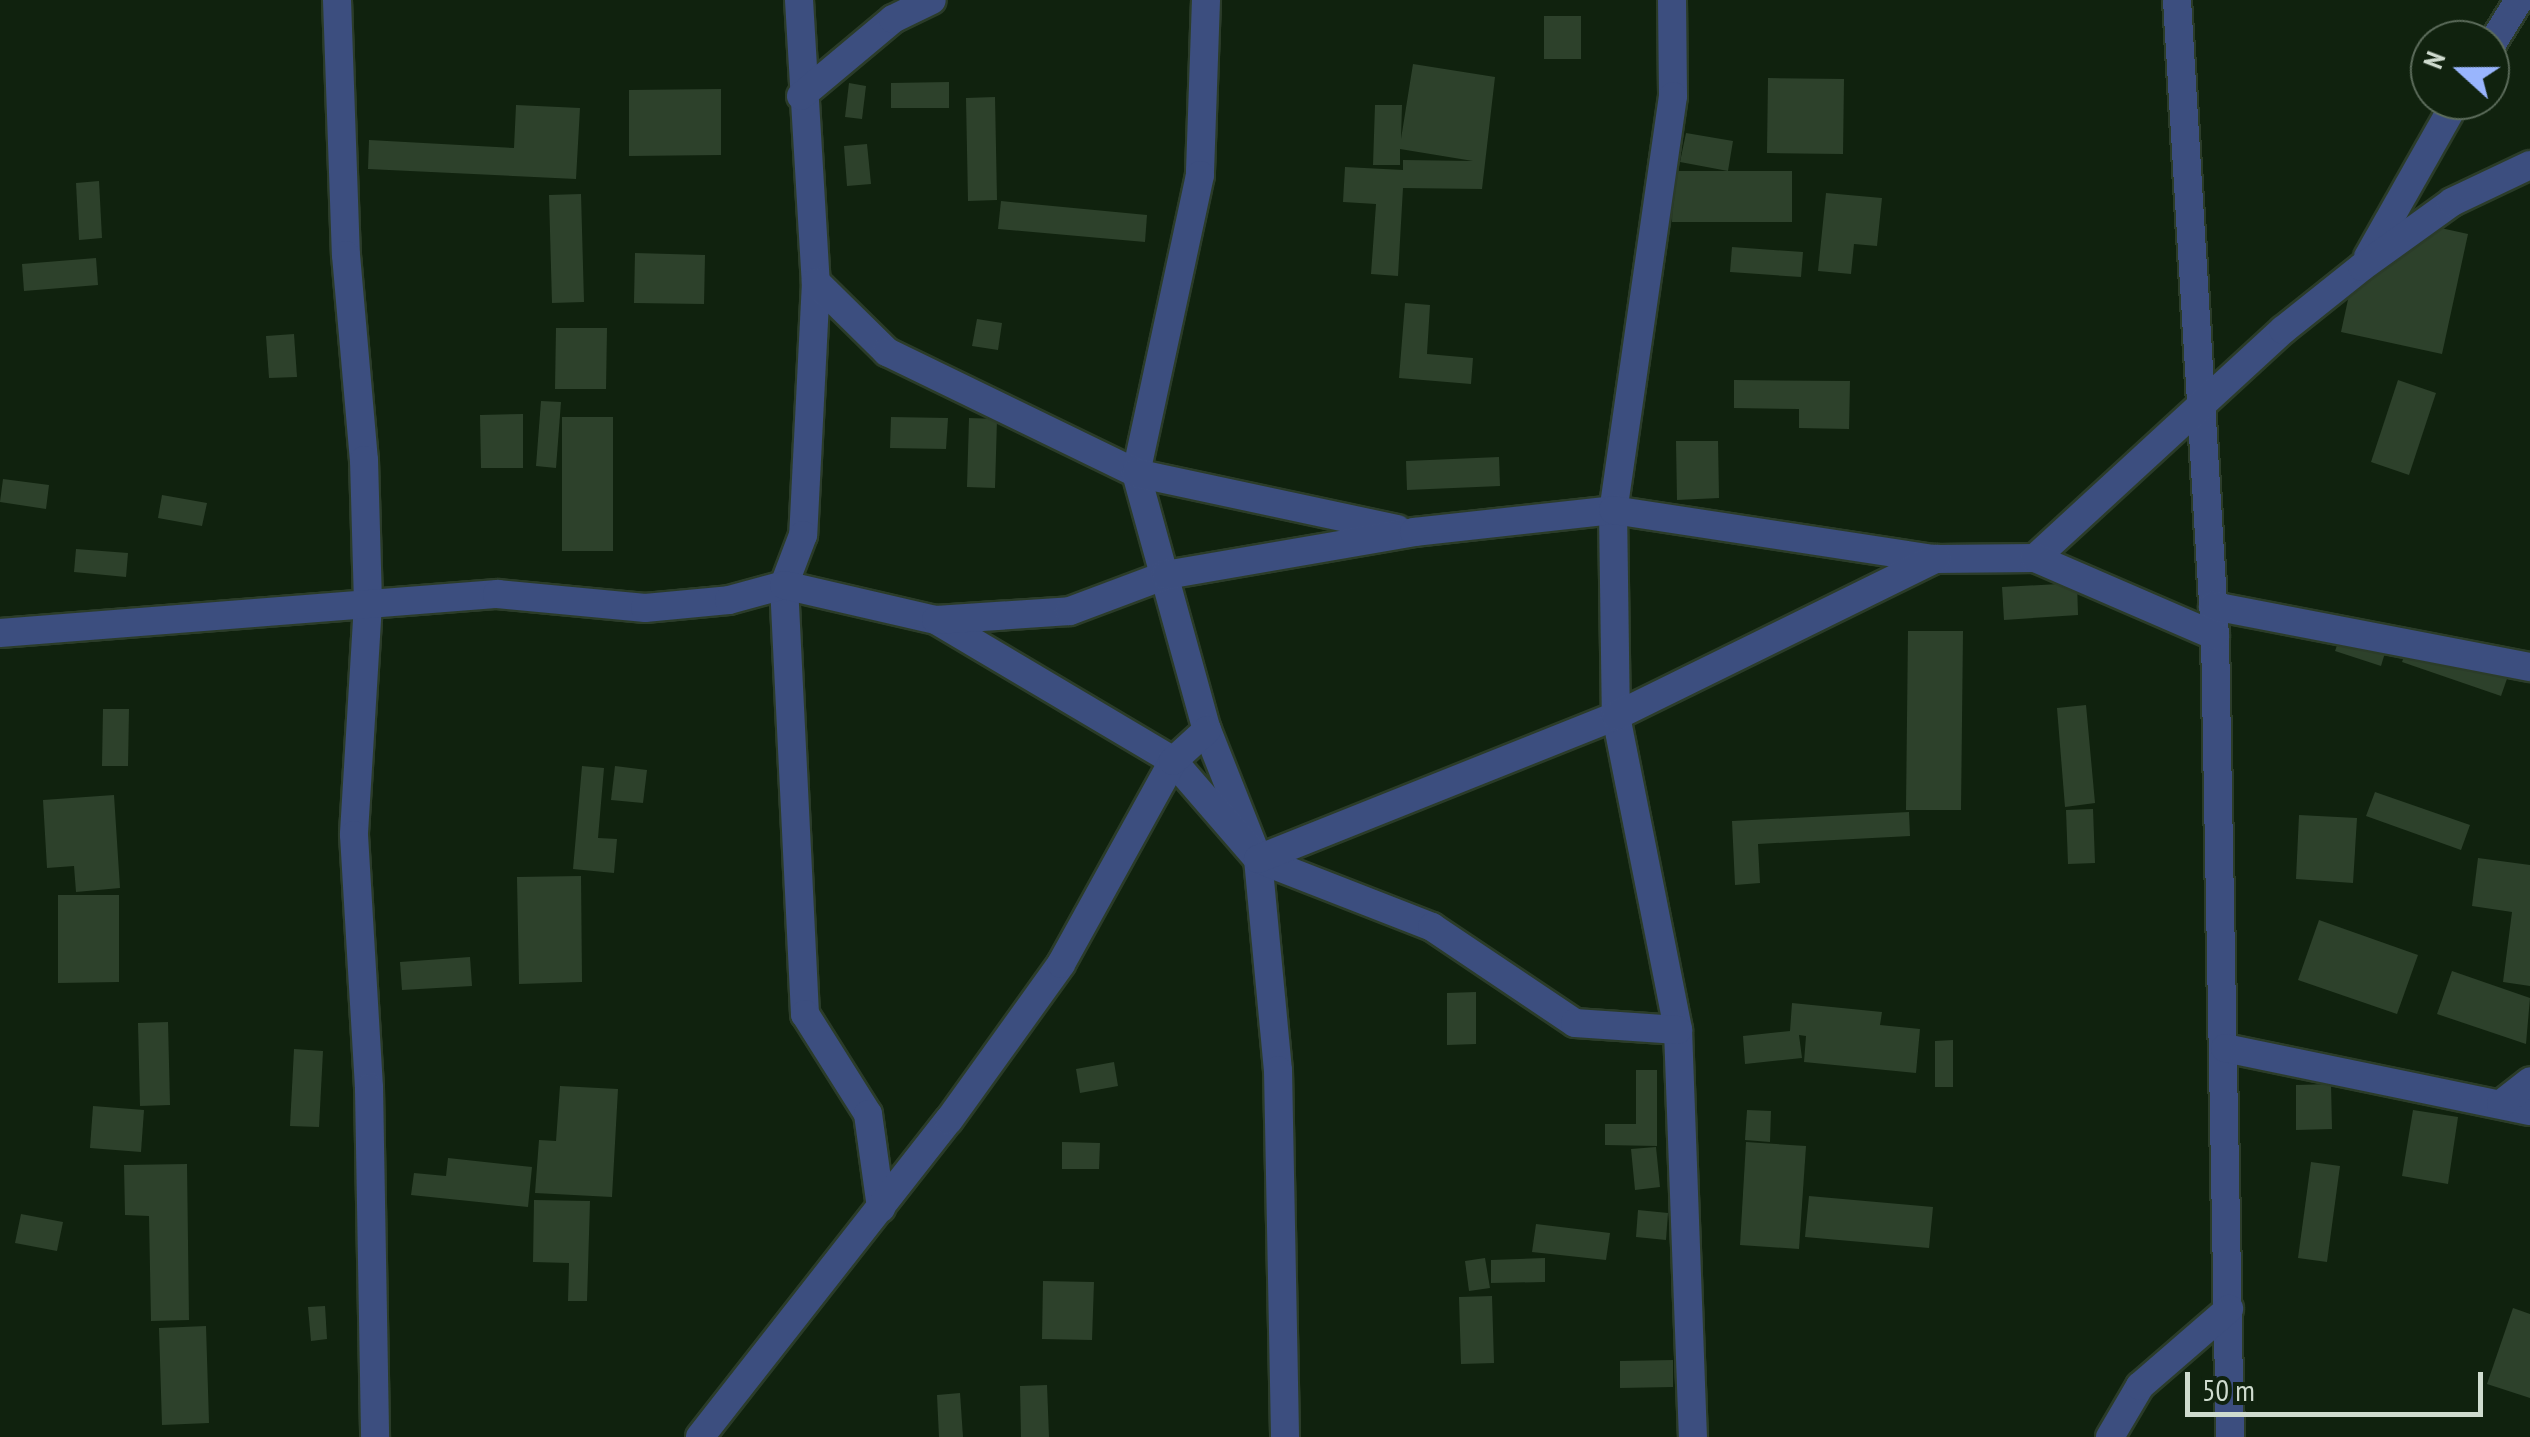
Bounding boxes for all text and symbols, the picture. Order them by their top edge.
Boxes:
north arrow [2410,20,2510,120]
text: N [2413,46,2453,73]
scale bar [2190,1352,2488,1414]
text: 50 m [2202,1370,2255,1409]

